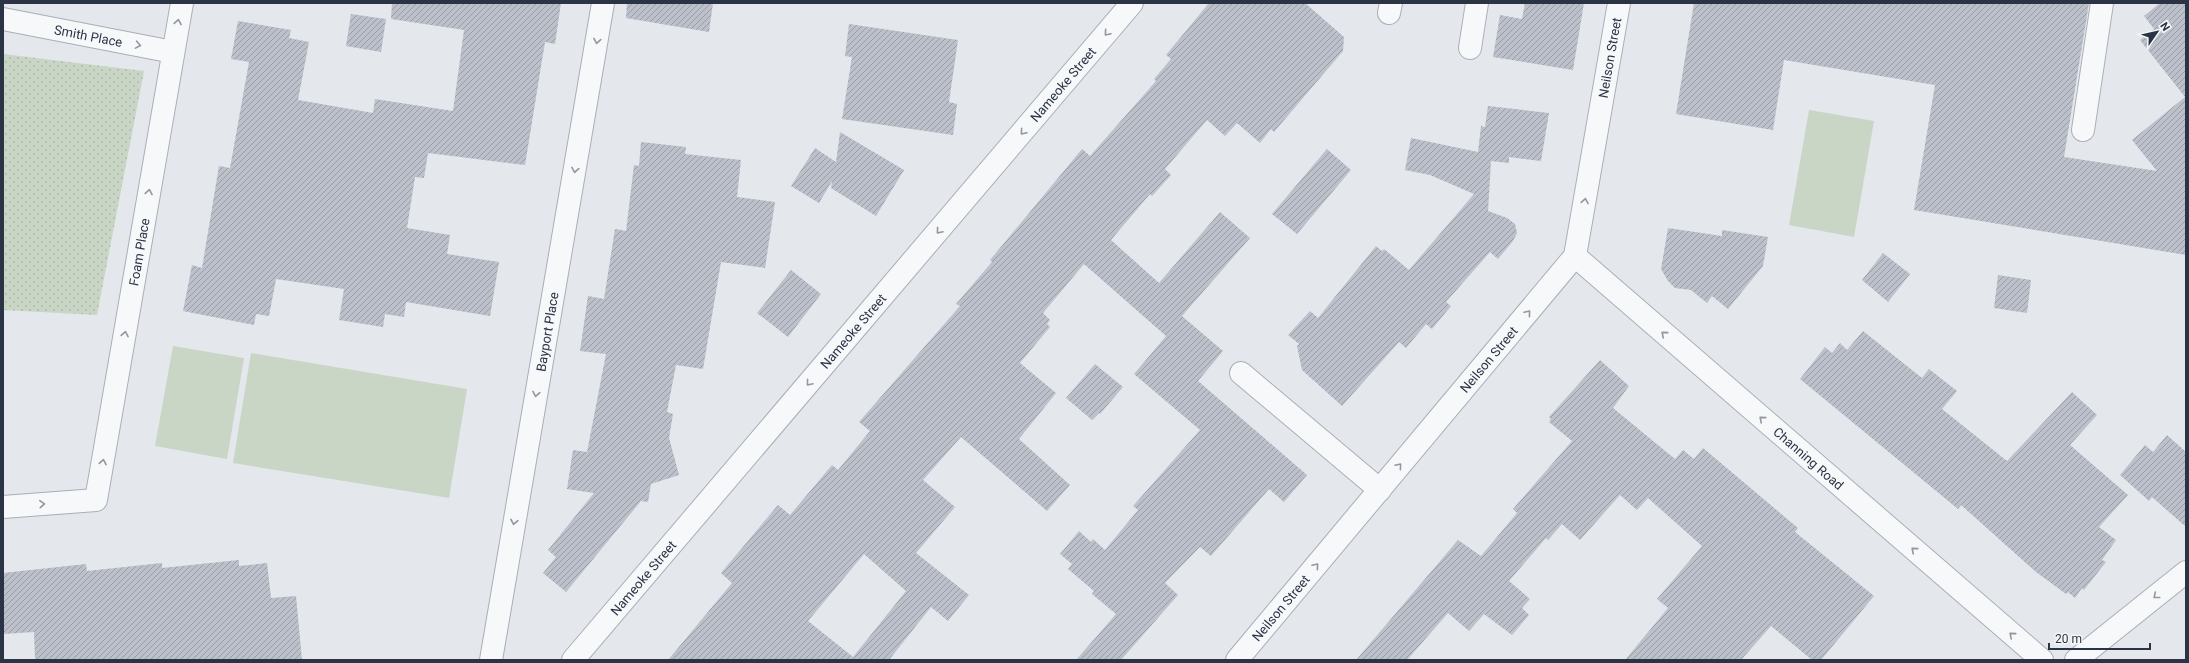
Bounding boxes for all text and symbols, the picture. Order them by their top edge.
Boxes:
north arrow [2137,12,2177,52]
street label: Neilson Street [1595,16,1624,99]
one-way arrow [174,19,182,26]
text: N [2157,20,2173,34]
street label: Smith Place [53,22,124,50]
one-way arrow [1105,28,1112,35]
one-way arrow [593,38,601,45]
one-way arrow [134,40,141,49]
street label: Nameoke Street [1027,44,1099,125]
one-way arrow [1020,127,1027,134]
one-way arrow [571,166,580,173]
one-way arrow [144,189,153,195]
one-way arrow [1580,198,1589,204]
street label: Foam Place [126,217,152,287]
one-way arrow [936,226,943,233]
street label: Bayport Place [533,291,561,373]
street label: Nameoke Street [817,291,889,371]
one-way arrow [1523,310,1530,318]
street label: Neilson Street [1457,323,1520,395]
one-way arrow [120,331,128,337]
one-way arrow [1661,331,1669,339]
one-way arrow [806,378,814,386]
one-way arrow [532,391,541,397]
one-way arrow [1760,416,1767,423]
street label: Channing Road [1771,424,1847,493]
one-way arrow [98,459,107,465]
one-way arrow [1395,464,1402,471]
one-way arrow [39,500,45,509]
one-way arrow [511,519,519,526]
street label: Nameoke Street [607,537,679,618]
one-way arrow [1911,547,1918,554]
one-way arrow [1311,563,1318,570]
street label: Neilson Street [1249,572,1313,644]
one-way arrow [2153,592,2160,599]
scale bar [2049,625,2150,651]
one-way arrow [2009,632,2017,639]
text: 20 m [2055,632,2082,646]

